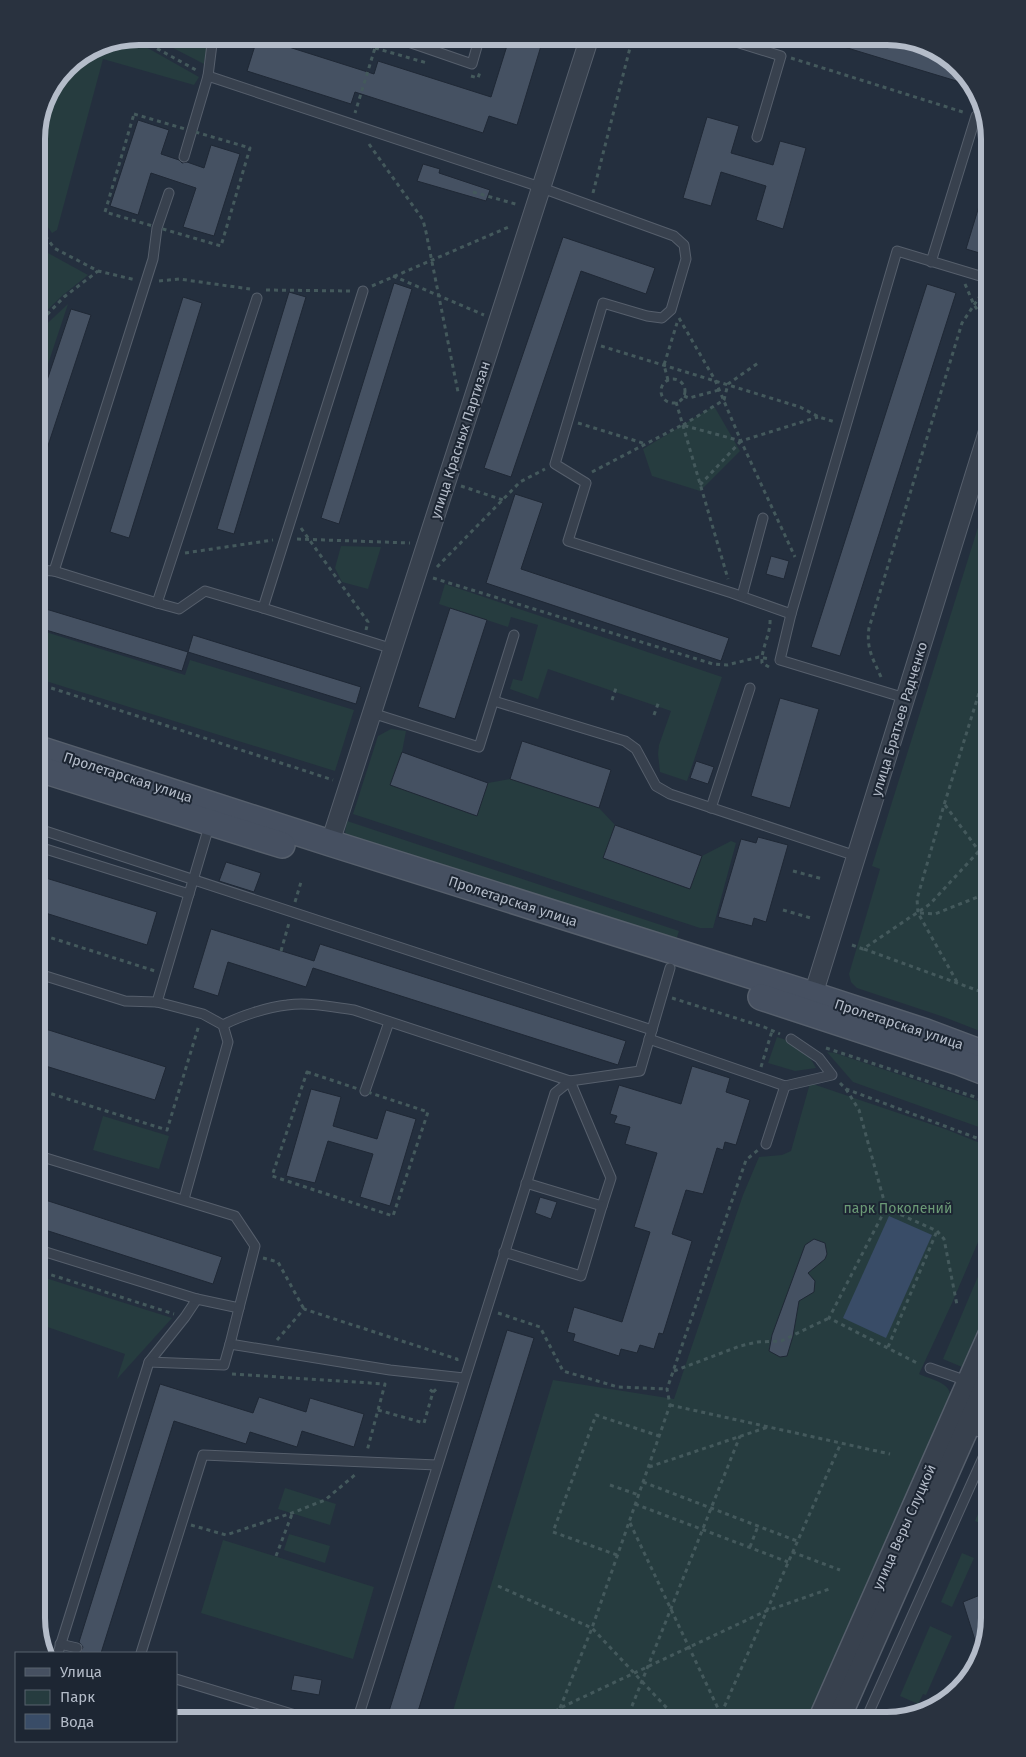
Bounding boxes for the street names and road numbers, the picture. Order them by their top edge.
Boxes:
street label: улица Красных Партизан [427,359,494,521]
street label: улица Братьев Радченко [868,640,931,798]
street label: Пролетарская улица [61,749,194,806]
street label: Пролетарская улица [446,873,579,930]
street label: Пролетарская улица [832,996,965,1053]
street label: улица Веры Слуцкой [869,1462,940,1593]

